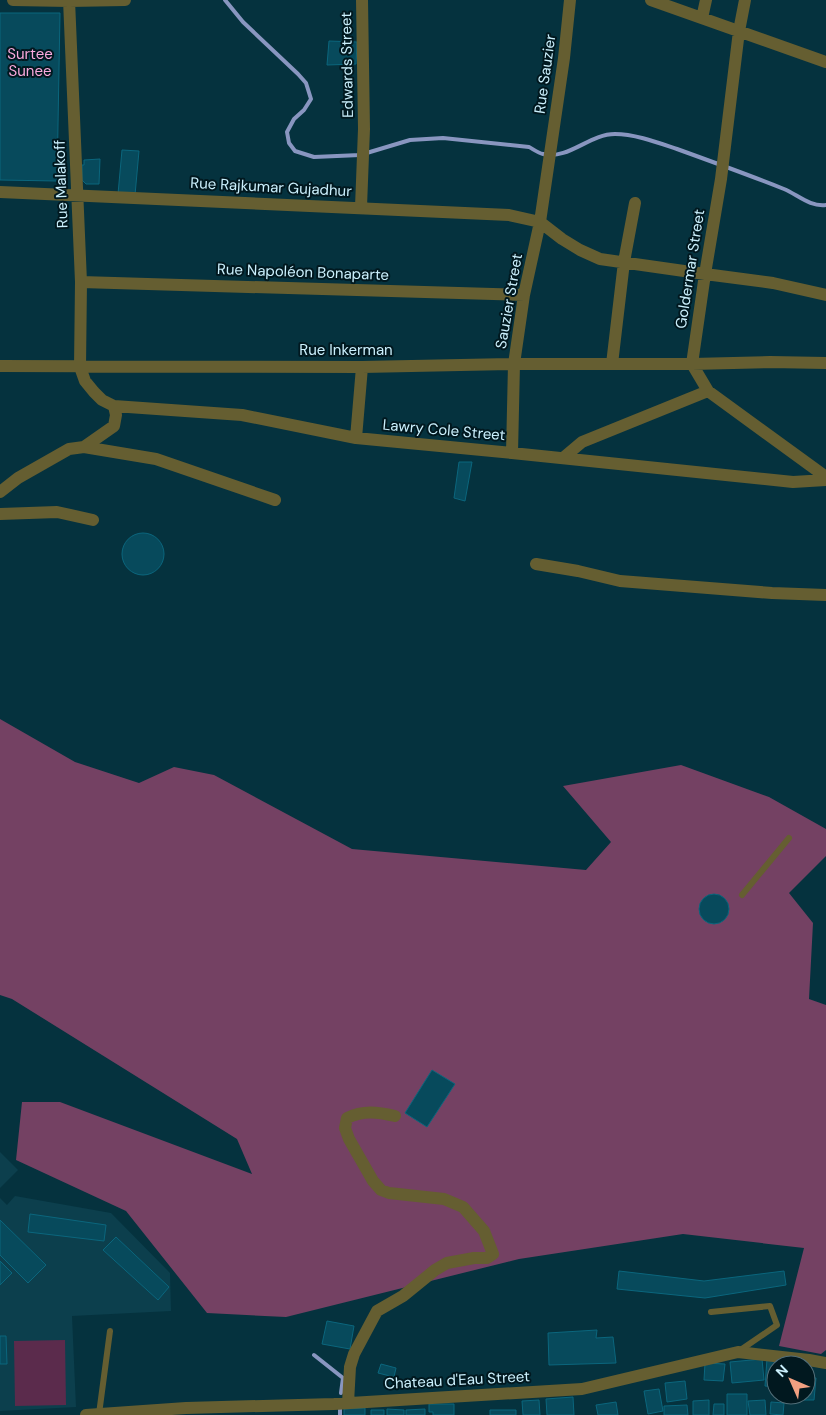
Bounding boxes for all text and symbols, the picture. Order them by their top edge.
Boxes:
street label: Edwards Street [336,12,358,118]
street label: Rue Sauzier [530,33,561,115]
park label: Surtee Sunee [7,44,53,81]
street label: Rue Malakoff [49,139,73,229]
street label: Rue Rajkumar Gujadhur [190,173,353,201]
street label: Goldermar Street [671,208,709,330]
street label: Sauzier Street [491,252,527,350]
street label: Rue Napoléon Bonaparte [217,259,389,285]
street label: Rue Inkerman [299,340,393,360]
street label: Lawry Cole Street [382,415,506,445]
north arrow [766,1355,816,1405]
text: N [772,1361,792,1381]
street label: Chateau d'Eau Street [384,1366,530,1394]

